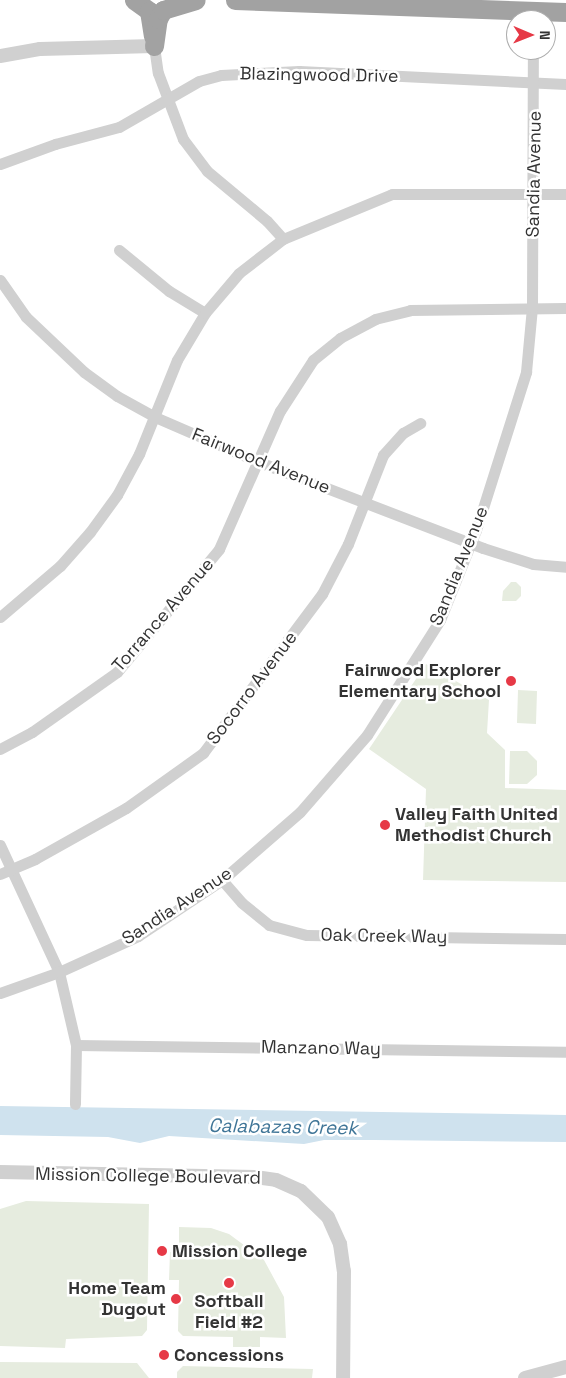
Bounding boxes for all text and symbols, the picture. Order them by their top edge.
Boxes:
north arrow [506,10,556,60]
text: N [536,30,554,40]
street label: Blazingwood Drive [239,63,399,87]
street label: Sandia Avenue [522,110,546,238]
street label: Fairwood Avenue [189,423,333,499]
street label: Sandia Avenue [425,503,493,629]
street label: Torrance Avenue [108,554,218,676]
street label: Socorro Avenue [202,627,302,749]
place label: Fairwood Explorer Elementary School [338,660,501,702]
marker: Fairwood Explorer Elementary School [505,675,517,687]
place label: Valley Faith United Methodist Church [395,804,558,846]
marker: Valley Faith United Methodist Church [379,819,391,831]
street label: Sandia Avenue [118,862,236,950]
street label: Oak Creek Way [320,924,448,948]
street label: Manzano Way [261,1036,381,1060]
water label: Calabazas Creek [208,1114,358,1140]
street label: Mission College Boulevard [35,1163,261,1189]
place label: Mission College [172,1240,307,1262]
marker: Mission College [156,1245,168,1257]
marker: Softball Field #2 [223,1277,235,1289]
place label: Home Team Dugout [68,1278,166,1320]
place label: Softball Field #2 [195,1291,263,1334]
marker: Home Team Dugout [170,1293,182,1305]
place label: Concessions [174,1344,284,1366]
marker: Concessions [158,1349,170,1361]

